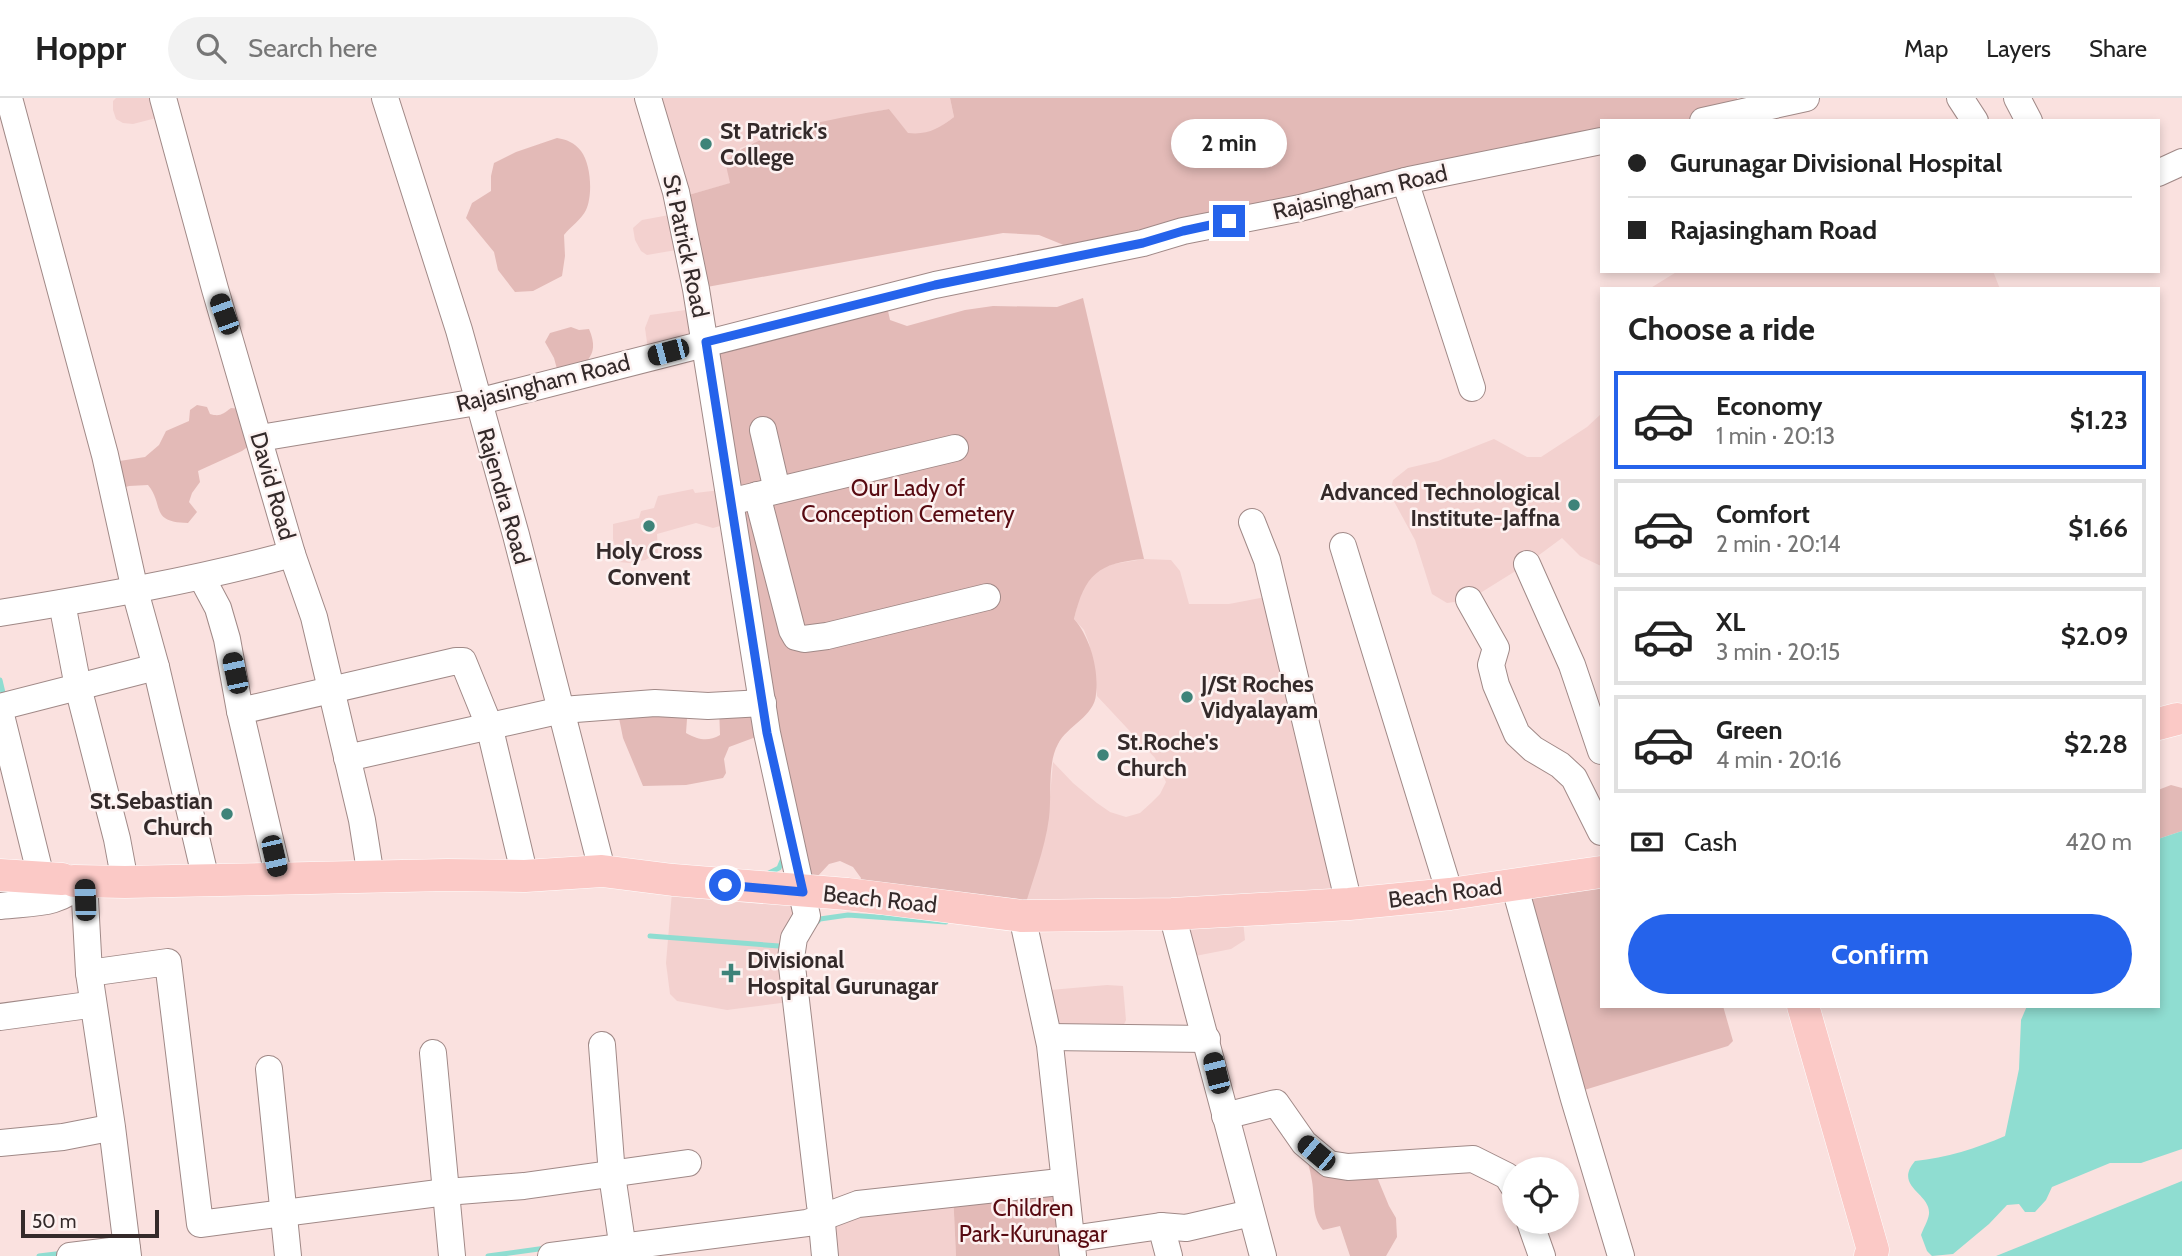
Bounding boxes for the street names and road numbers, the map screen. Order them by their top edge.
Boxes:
street label: Rajasingham Road [1270,158,1450,226]
street label: St Patrick Road [657,172,715,320]
street label: Rajasingham Road [453,348,633,418]
street label: Rajendra Road [471,425,537,567]
street label: David Road [244,429,302,543]
street label: Beach Road [1386,872,1504,914]
street label: Beach Road [822,879,938,919]

